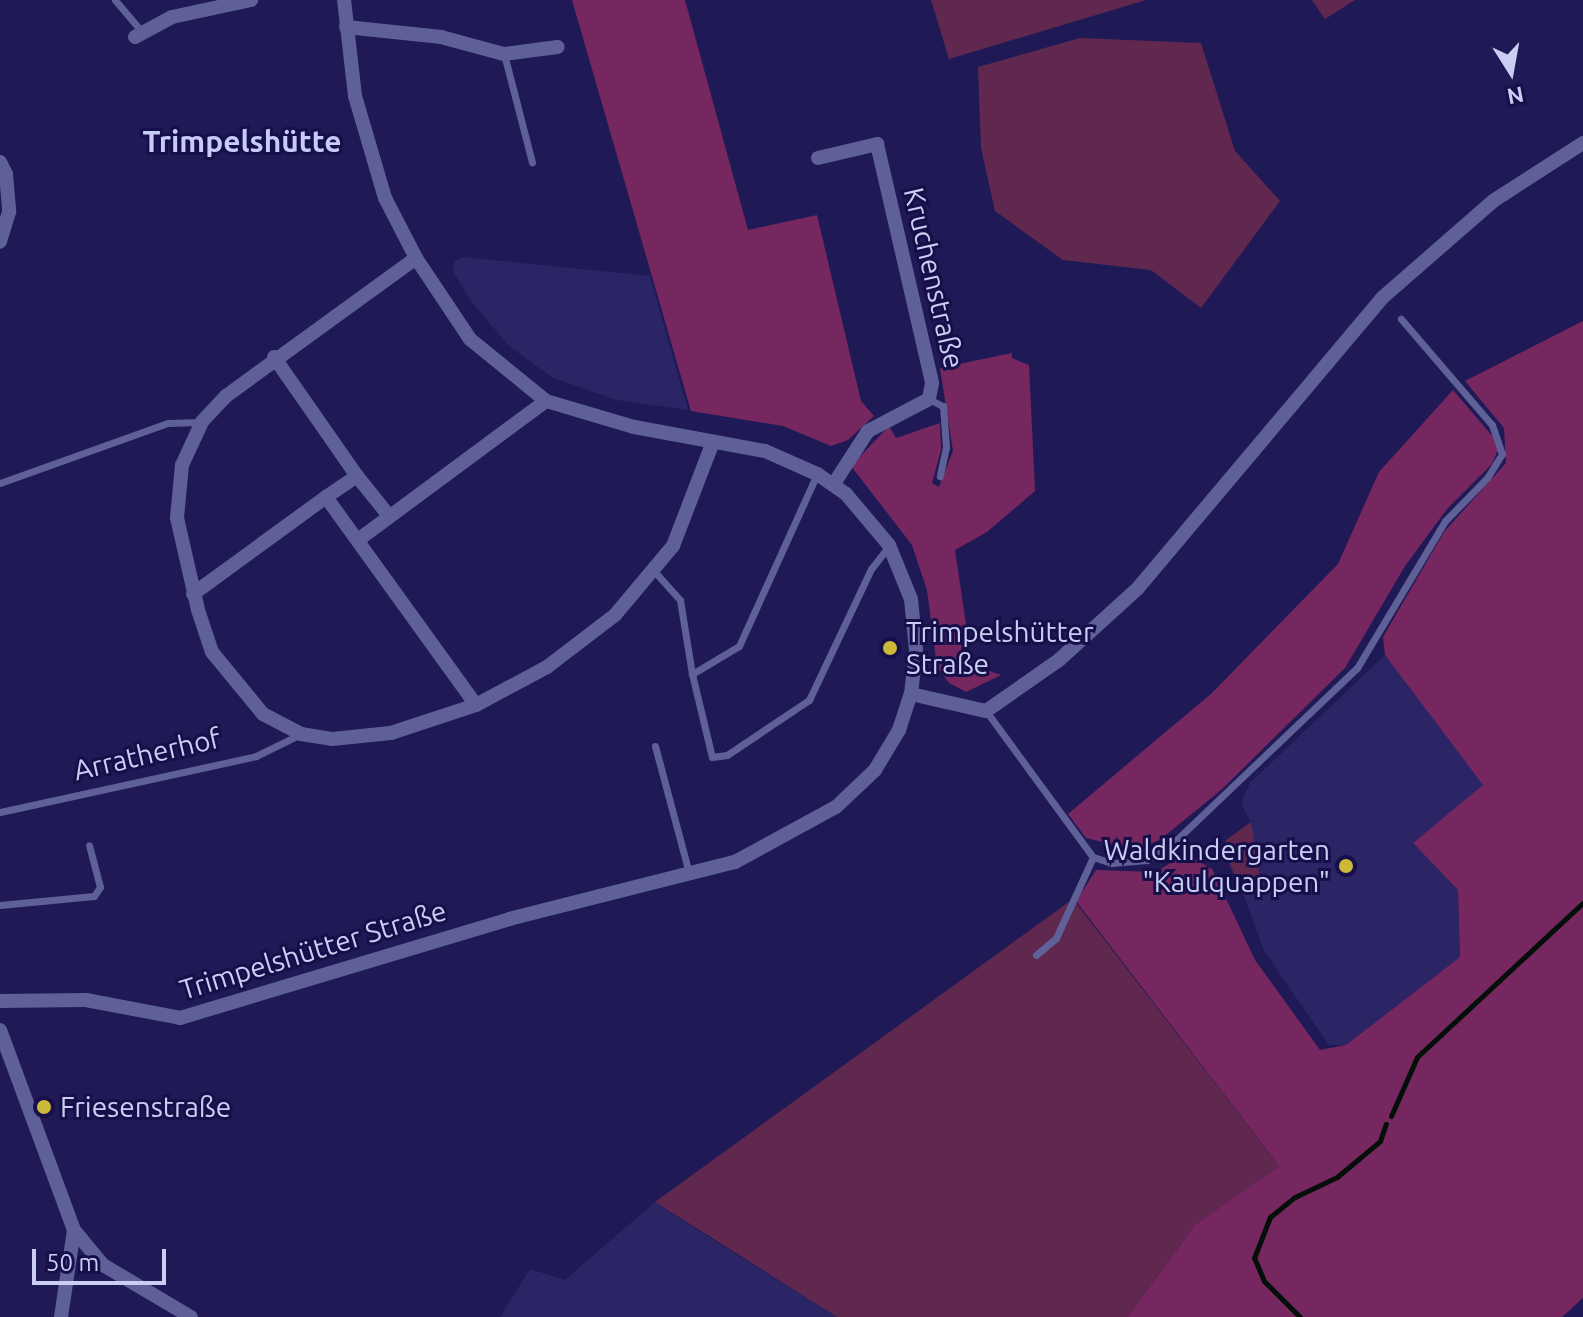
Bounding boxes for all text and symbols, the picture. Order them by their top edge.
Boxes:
north arrow [1471,32,1551,112]
text: N [1505,82,1526,110]
district label: Trimpelshütte [143,123,341,159]
street label: Kruchenstraße [897,184,971,372]
place label: Trimpelshütter Straße [906,615,1094,681]
marker: Trimpelshütter Straße [881,639,899,657]
street label: Arratherhof [70,721,224,787]
place label: Waldkindergarten "Kaulquappen" [1104,833,1330,899]
marker: Waldkindergarten "Kaulquappen" [1337,857,1355,875]
street label: Trimpelshütter Straße [176,893,450,1007]
place label: Friesenstraße [60,1090,231,1124]
marker: Friesenstraße [35,1098,53,1116]
scale bar [36,1233,170,1283]
text: 50 m [46,1249,99,1276]

